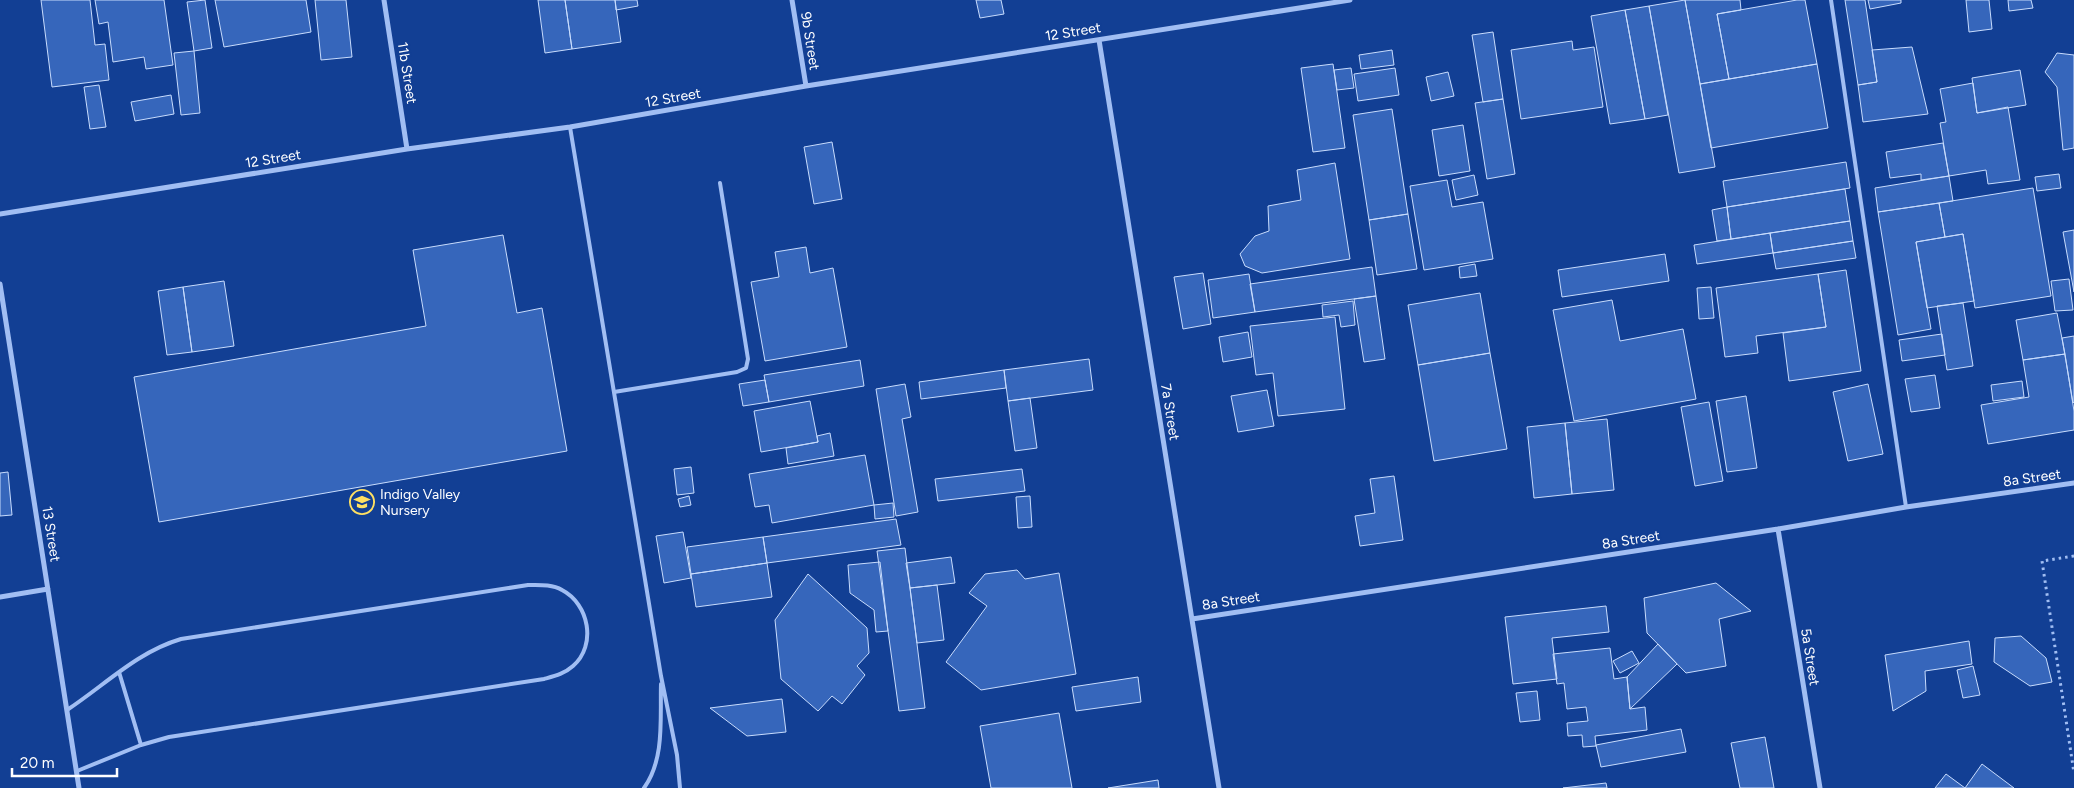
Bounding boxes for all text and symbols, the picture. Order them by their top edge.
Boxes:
street label: 9b Street [797,11,823,71]
street label: 12 Street [1044,19,1102,45]
street label: 11b Street [394,41,420,105]
street label: 12 Street [644,85,702,111]
street label: 12 Street [244,146,302,172]
street label: 7a Street [1157,382,1183,442]
street label: 8a Street [2002,466,2062,490]
place label: Indigo Valley Nursery [380,486,461,519]
school or university icon: Indigo Valley Nursery [349,489,375,515]
street label: 13 Street [38,505,64,563]
street label: 8a Street [1601,527,1661,553]
street label: 8a Street [1201,588,1261,614]
street label: 5a Street [1797,627,1823,687]
scale bar [12,746,118,778]
text: 20 m [20,754,54,772]

